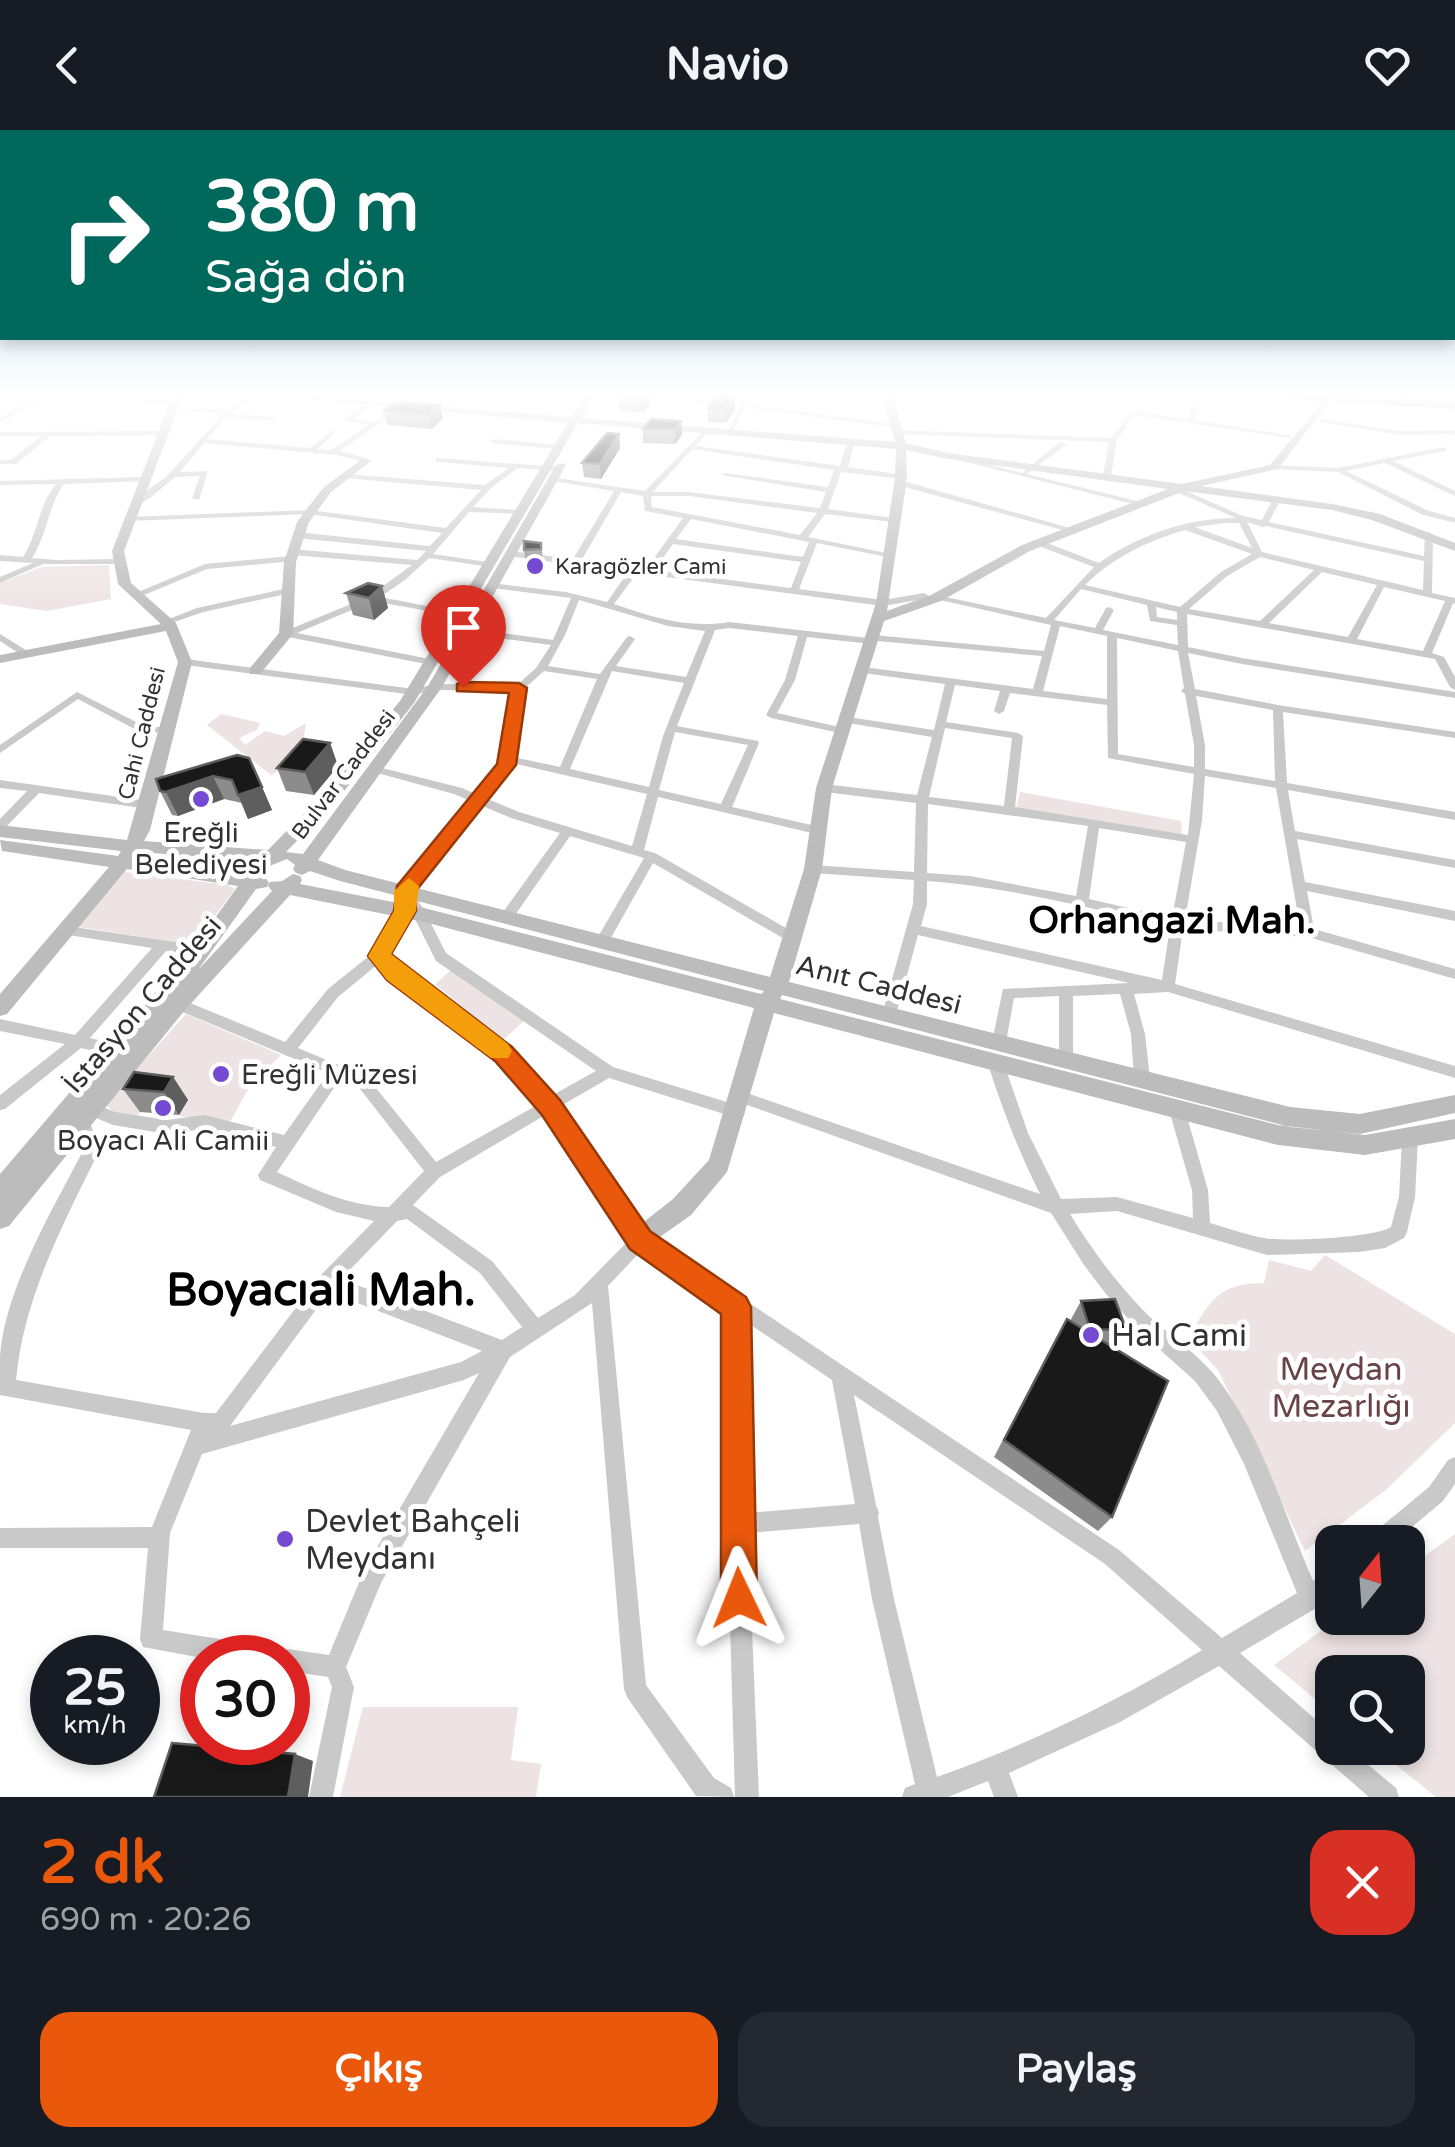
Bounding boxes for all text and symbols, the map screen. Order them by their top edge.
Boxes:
icon: back [40,38,95,93]
text: Navio [666,38,789,92]
icon: heart [1360,38,1415,93]
text: 380 m [205,166,419,250]
icon: right [40,170,170,300]
text: Sağa dön [205,251,407,305]
place label: Karagözler Cami [555,554,727,580]
marker: Karagözler Cami [524,555,546,577]
pin [421,585,506,688]
icon: arrive [436,600,491,655]
street label: Cahi Caddesi [113,664,171,802]
street label: Bulvar Caddesi [286,705,401,845]
marker: Ereğli Belediyesi [190,788,212,810]
place label: Ereğli Belediyesi [134,816,268,882]
district label: Orhangazi Mah. [1028,898,1316,944]
street label: İstasyon Caddesi [57,909,229,1100]
street label: Anıt Caddesi [792,948,965,1022]
place label: Ereğli Müzesi [241,1058,418,1092]
marker: Ereğli Müzesi [210,1063,232,1085]
marker: Boyacı Ali Camii [152,1097,174,1119]
place label: Boyacı Ali Camii [57,1124,269,1158]
district label: Boyacıali Mah. [166,1264,476,1318]
place label: Hal Cami [1111,1317,1247,1355]
marker: Hal Cami [1080,1324,1102,1346]
park label: Meydan Mezarlığı [1272,1351,1410,1426]
place label: Devlet Bahçeli Meydanı [305,1503,521,1578]
north arrow [1315,1525,1425,1635]
map controls [1315,1525,1425,1765]
marker: Devlet Bahçeli Meydanı [274,1528,296,1550]
position arrow [687,1546,791,1650]
speed limit sign: 30 [180,1635,310,1765]
button: search [1315,1655,1425,1765]
text: 25 [64,1658,126,1718]
text: km/h [64,1710,126,1740]
text: 2 dk [40,1827,164,1899]
button: close [1310,1830,1415,1935]
text: 690 m · 20:26 [40,1901,252,1939]
button: Çıkış [40,2012,718,2127]
button: Paylaş [738,2012,1415,2127]

